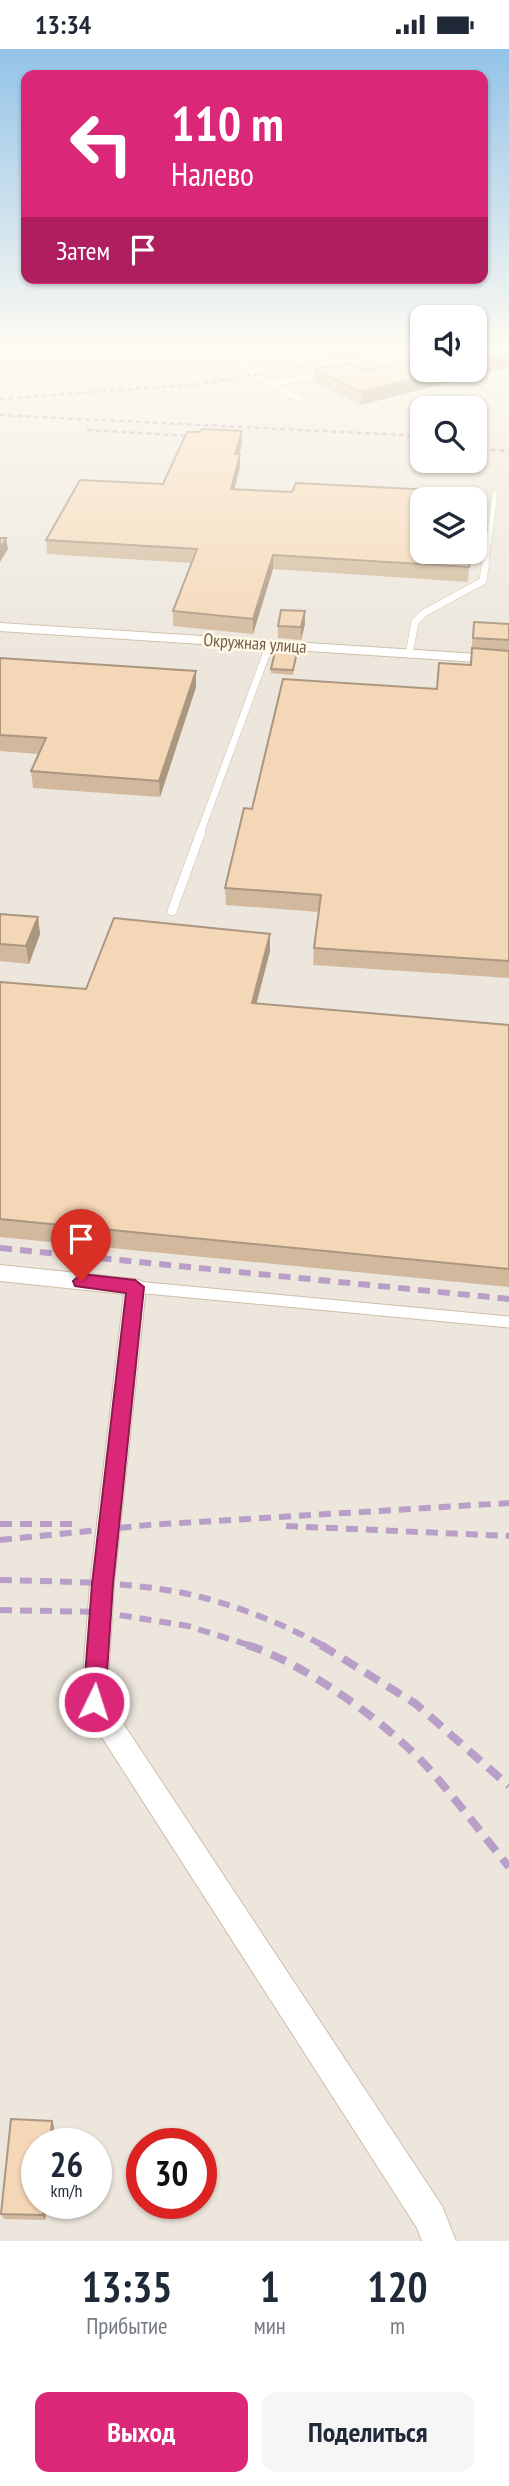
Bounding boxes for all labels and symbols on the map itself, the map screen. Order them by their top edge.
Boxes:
street label: Окружная улица [203,628,307,658]
pin [51,1209,111,1281]
position arrow [57,1665,131,1739]
speed limit sign: 30 [126,2128,217,2219]

